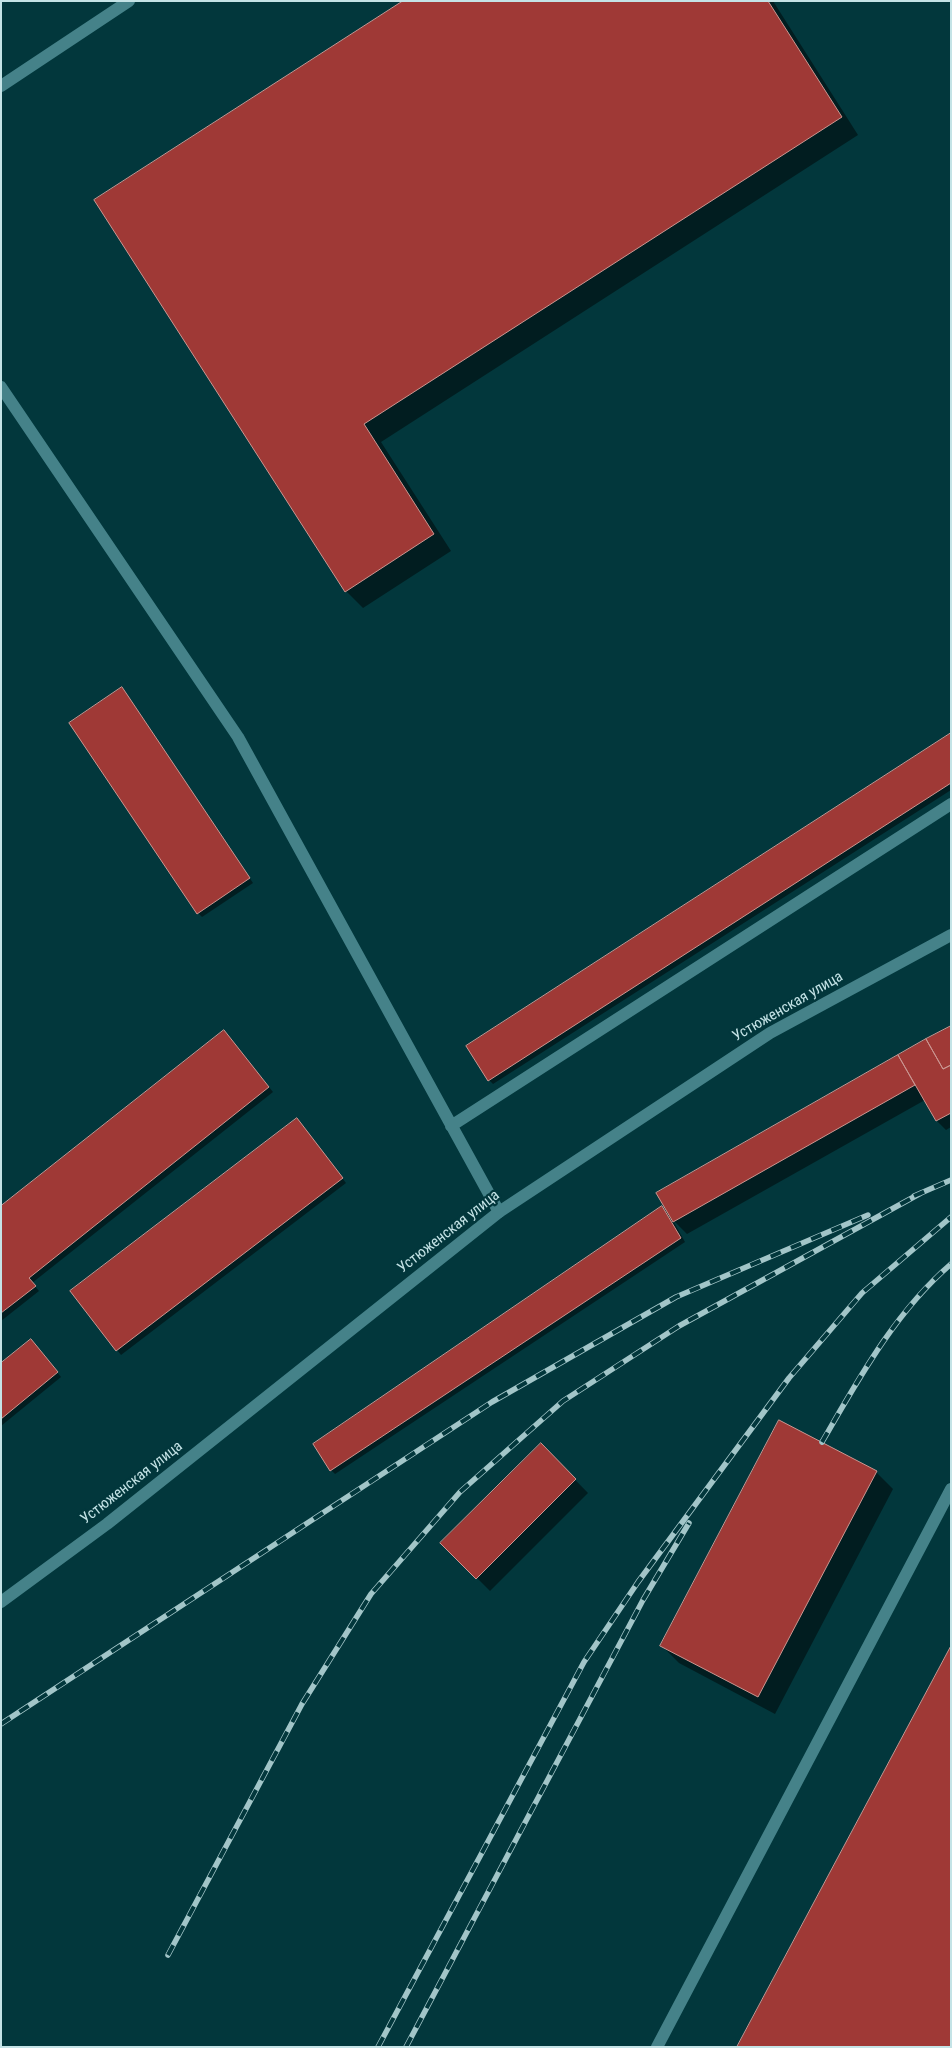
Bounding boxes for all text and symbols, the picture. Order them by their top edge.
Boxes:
street label: Устюженская улица [730,968,846,1046]
street label: Устюженская улица [395,1187,503,1277]
street label: Устюженская улица [78,1438,186,1528]

